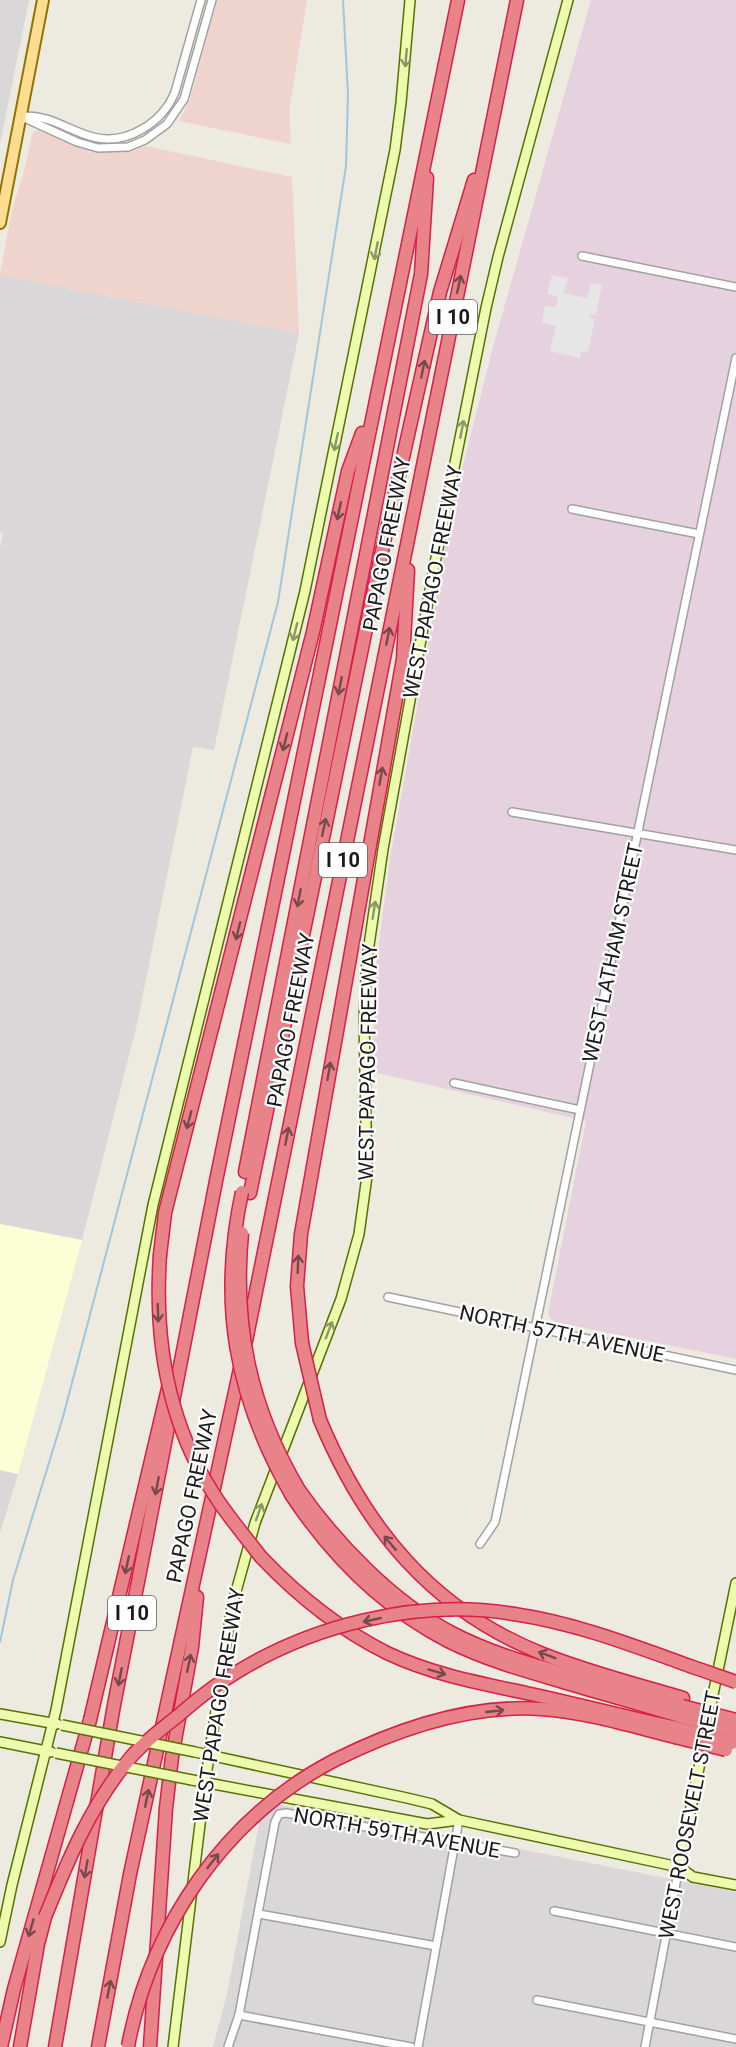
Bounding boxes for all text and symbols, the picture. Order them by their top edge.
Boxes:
one-way arrow [400,48,411,68]
one-way arrow [370,241,381,260]
one-way arrow [454,275,466,294]
road number: I 10 [429,300,477,334]
one-way arrow [417,360,429,379]
one-way arrow [457,420,468,440]
one-way arrow [330,432,341,451]
street label: PAPAGO FREEWAY [358,455,416,633]
street label: WEST PAPAGO FREEWAY [399,463,467,701]
one-way arrow [333,501,344,520]
one-way arrow [288,623,300,642]
one-way arrow [383,627,394,646]
one-way arrow [334,676,345,695]
one-way arrow [279,732,291,751]
one-way arrow [376,766,387,786]
one-way arrow [319,818,330,837]
street label: WEST LATHAM STREET [578,841,648,1065]
road number: I 10 [319,843,367,877]
one-way arrow [293,888,304,907]
one-way arrow [369,901,380,921]
one-way arrow [232,921,243,940]
street label: PAPAGO FREEWAY [262,931,320,1109]
street label: WEST PAPAGO FREEWAY [354,943,382,1181]
one-way arrow [324,1062,335,1081]
one-way arrow [183,1110,195,1129]
one-way arrow [282,1126,293,1146]
one-way arrow [293,1254,304,1274]
street label: NORTH 57TH AVENUE [457,1301,667,1368]
one-way arrow [153,1303,164,1323]
one-way arrow [324,1322,335,1340]
street label: PAPAGO FREEWAY [162,1407,222,1585]
one-way arrow [151,1475,162,1495]
one-way arrow [254,1503,265,1522]
one-way arrow [383,1536,397,1551]
one-way arrow [120,1555,132,1574]
street label: WEST PAPAGO FREEWAY [189,1586,249,1824]
road number: I 10 [108,1596,156,1630]
one-way arrow [363,1614,382,1626]
one-way arrow [538,1649,557,1660]
one-way arrow [184,1653,195,1673]
one-way arrow [114,1667,125,1686]
one-way arrow [427,1667,446,1678]
street label: WEST ROOSEVELT STREET [654,1688,726,1941]
one-way arrow [484,1705,504,1716]
one-way arrow [142,1789,153,1808]
street label: NORTH 59TH AVENUE [292,1803,502,1863]
one-way arrow [206,1853,219,1869]
one-way arrow [80,1859,91,1879]
one-way arrow [25,1918,36,1937]
one-way arrow [104,1980,115,2000]

